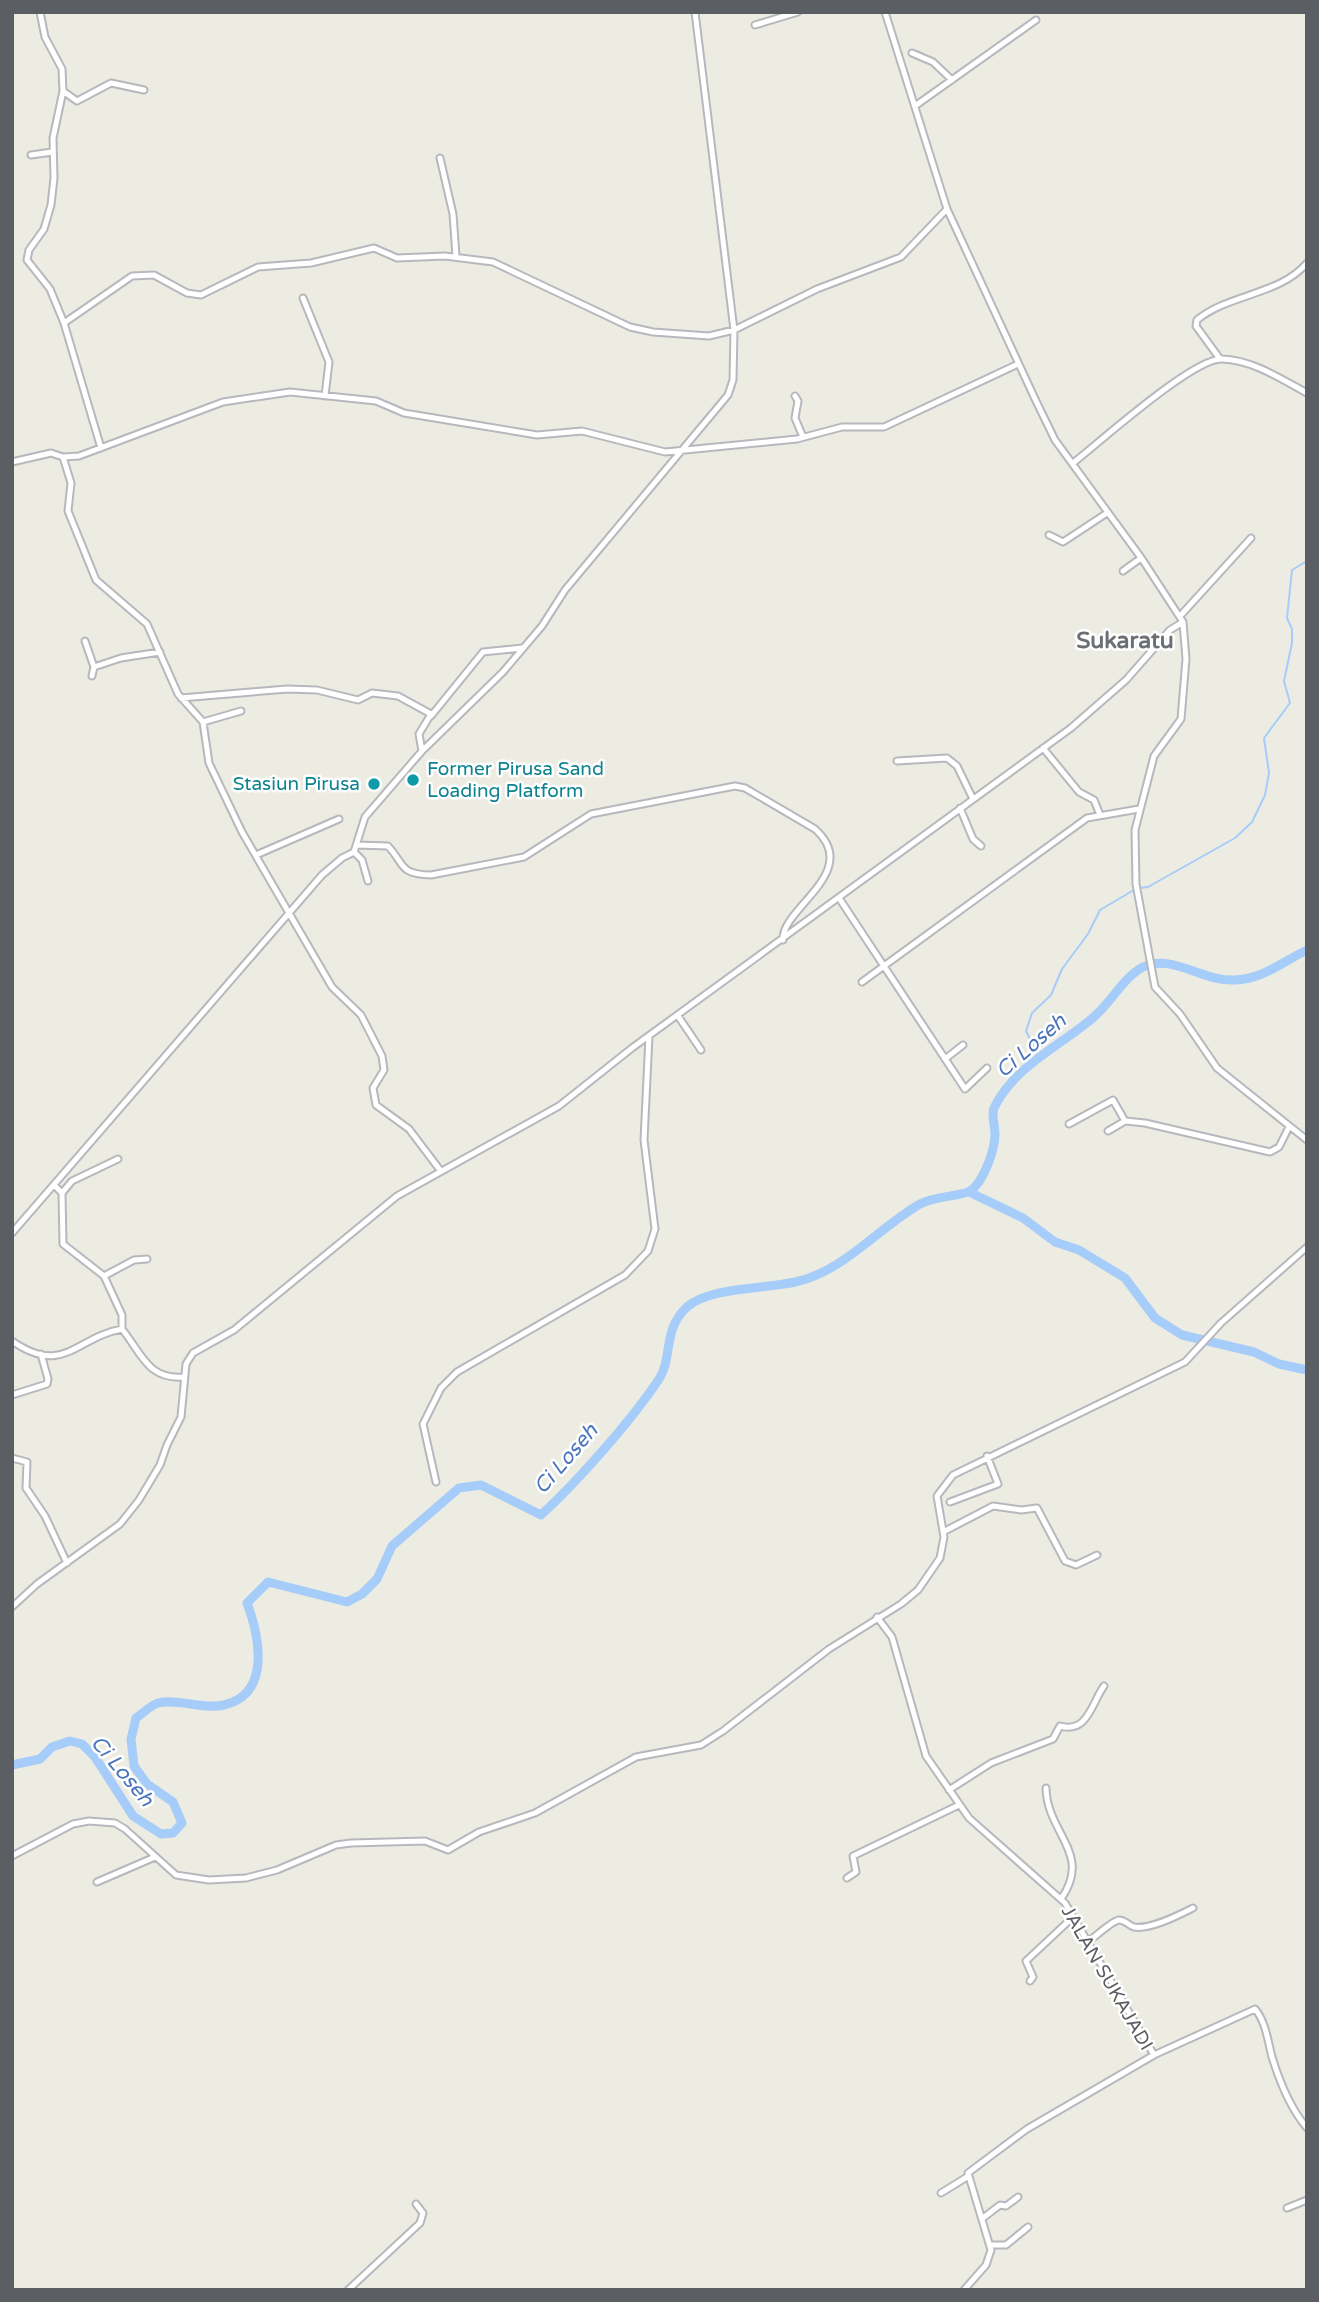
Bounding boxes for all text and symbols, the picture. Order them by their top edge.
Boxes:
district label: Sukaratu [1076,627,1174,655]
place label: Former Pirusa Sand Loading Platform [427,758,604,802]
marker: Former Pirusa Sand Loading Platform [405,772,421,788]
place label: Stasiun Pirusa [233,773,360,795]
marker: Stasiun Pirusa [366,776,382,792]
water label: Ci Loseh [991,1008,1072,1083]
water label: Ci Loseh [529,1418,604,1499]
water label: Ci Loseh [85,1730,160,1812]
street label: JALAN SUKAJADI [1057,1902,1157,2054]

